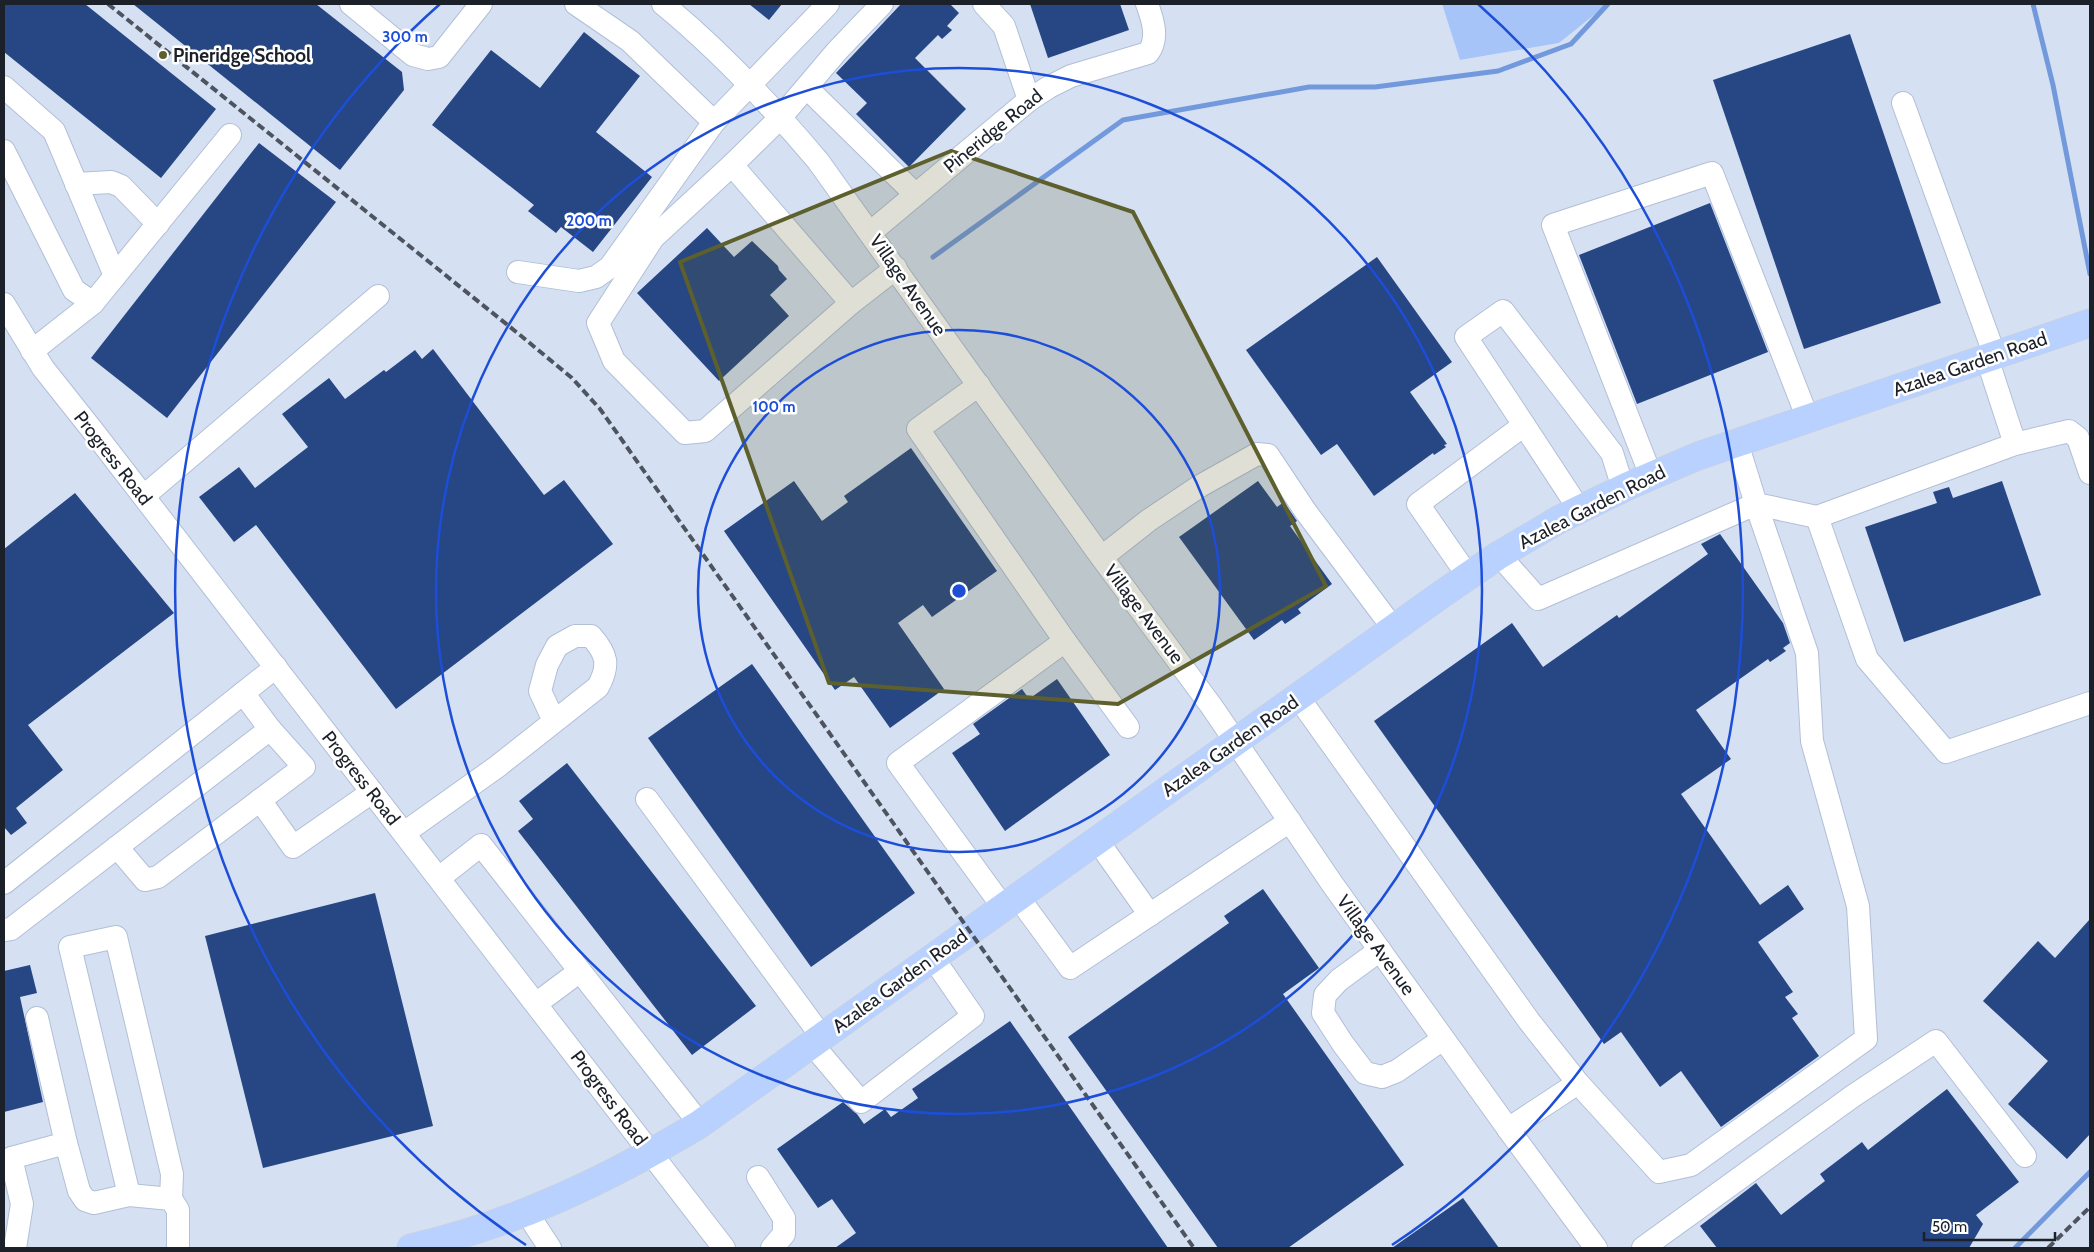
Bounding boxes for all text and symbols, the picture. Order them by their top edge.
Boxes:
text: 300 m [382,28,428,46]
place label: Pineridge School [173,44,311,67]
marker: Pineridge School [157,49,169,61]
street label: Pineridge Road [939,84,1047,178]
text: 200 m [566,212,612,230]
street label: Village Avenue [865,230,951,340]
street label: Azalea Garden Road [1890,327,2050,401]
text: 100 m [752,398,796,416]
street label: Progress Road [69,406,157,510]
street label: Azalea Garden Road [1515,460,1669,554]
street label: Village Avenue [1099,560,1189,668]
centre of rings [950,582,968,600]
street label: Azalea Garden Road [1157,690,1303,802]
street label: Progress Road [317,726,405,830]
street label: Village Avenue [1332,890,1420,1000]
street label: Azalea Garden Road [828,924,972,1038]
street label: Progress Road [566,1046,652,1150]
scale bar [1924,1210,2055,1242]
text: 50 m [1932,1218,1967,1236]

